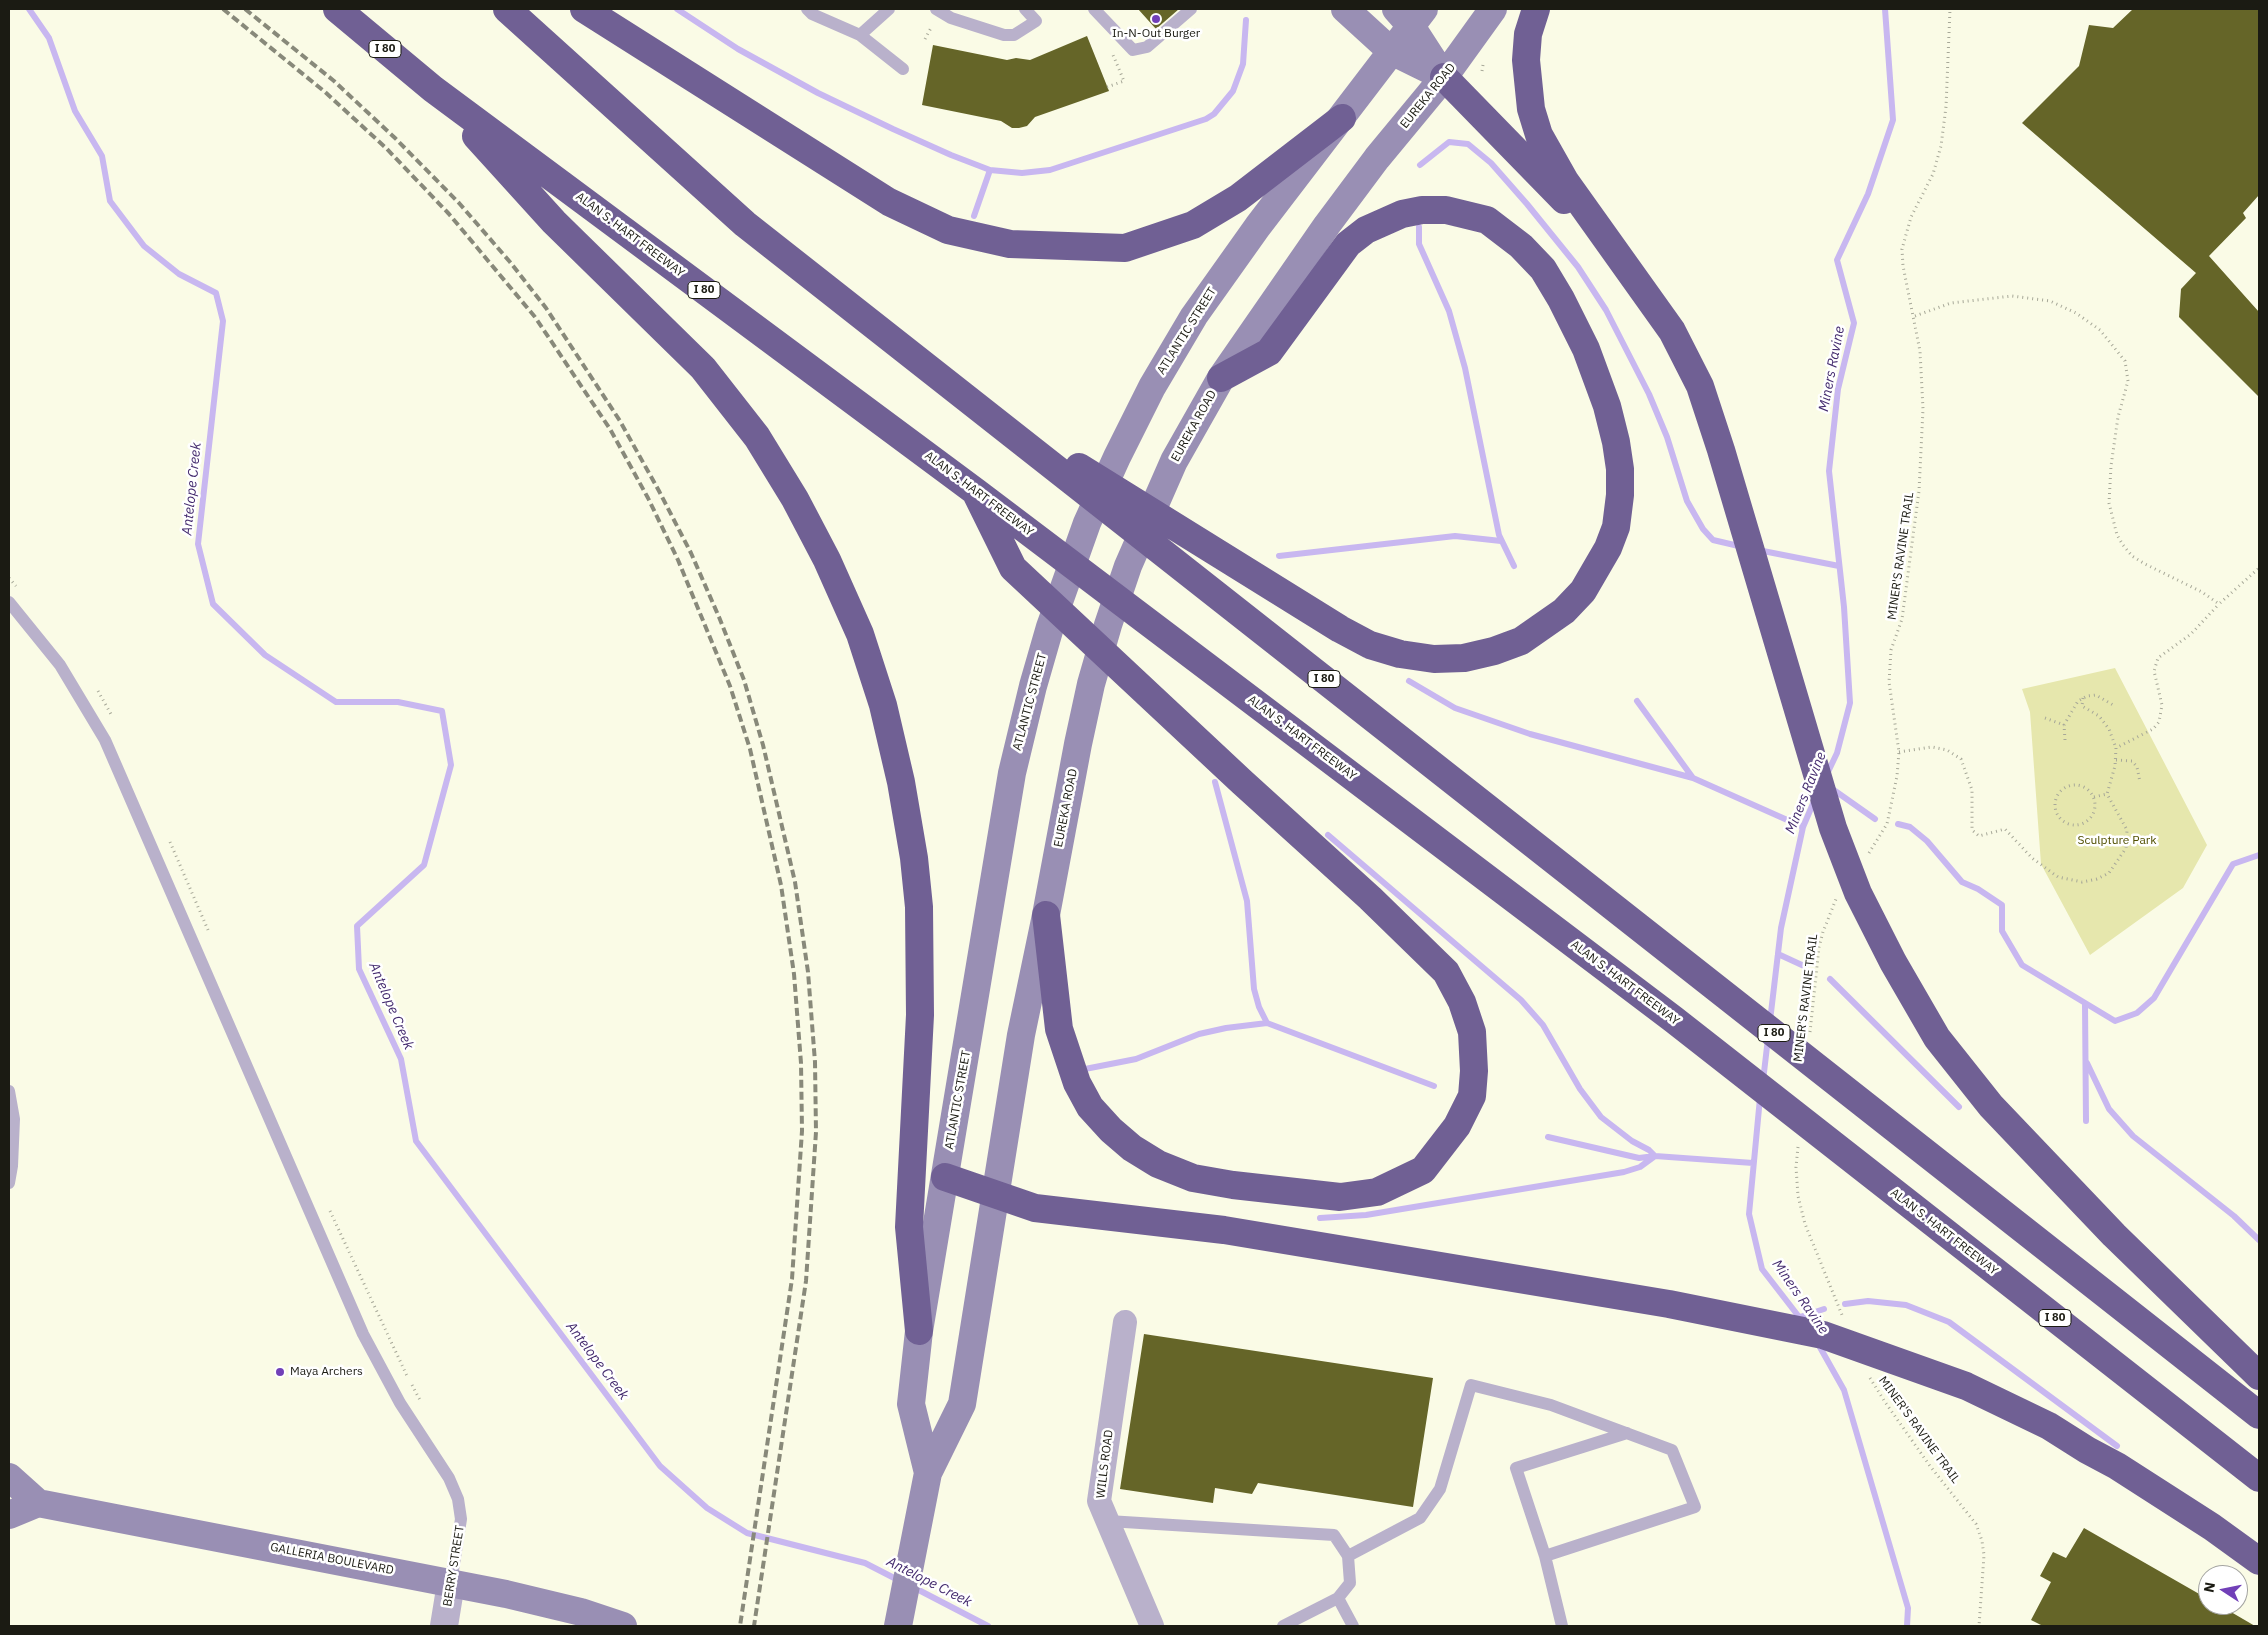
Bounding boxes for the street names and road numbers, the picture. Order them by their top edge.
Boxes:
road number: I 80 [369,41,401,58]
street label: EUREKA ROAD [1397,61,1459,131]
street label: ALAN S. HART FREEWAY [573,189,687,281]
road number: I 80 [688,282,720,298]
street label: ATLANTIC STREET [1154,285,1220,377]
street label: EUREKA ROAD [1168,388,1220,464]
street label: ALAN S. HART FREEWAY [922,448,1036,540]
street label: MINER'S RAVINE TRAIL [1885,491,1917,621]
street label: ATLANTIC STREET [1010,652,1050,752]
road number: I 80 [1308,671,1340,688]
street label: ALAN S. HART FREEWAY [1245,692,1359,784]
street label: EUREKA ROAD [1051,768,1081,848]
street label: MINER'S RAVINE TRAIL [1791,933,1821,1063]
street label: ALAN S. HART FREEWAY [1568,937,1682,1029]
road number: I 80 [1758,1024,1790,1042]
street label: ATLANTIC STREET [942,1049,974,1151]
street label: ALAN S. HART FREEWAY [1887,1186,2001,1278]
road number: I 80 [2039,1310,2071,1326]
street label: MINER'S RAVINE TRAIL [1875,1374,1963,1486]
street label: WILLS ROAD [1094,1429,1116,1499]
street label: BERRY STREET [440,1524,468,1608]
street label: GALLERIA BOULEVARD [269,1540,395,1578]

